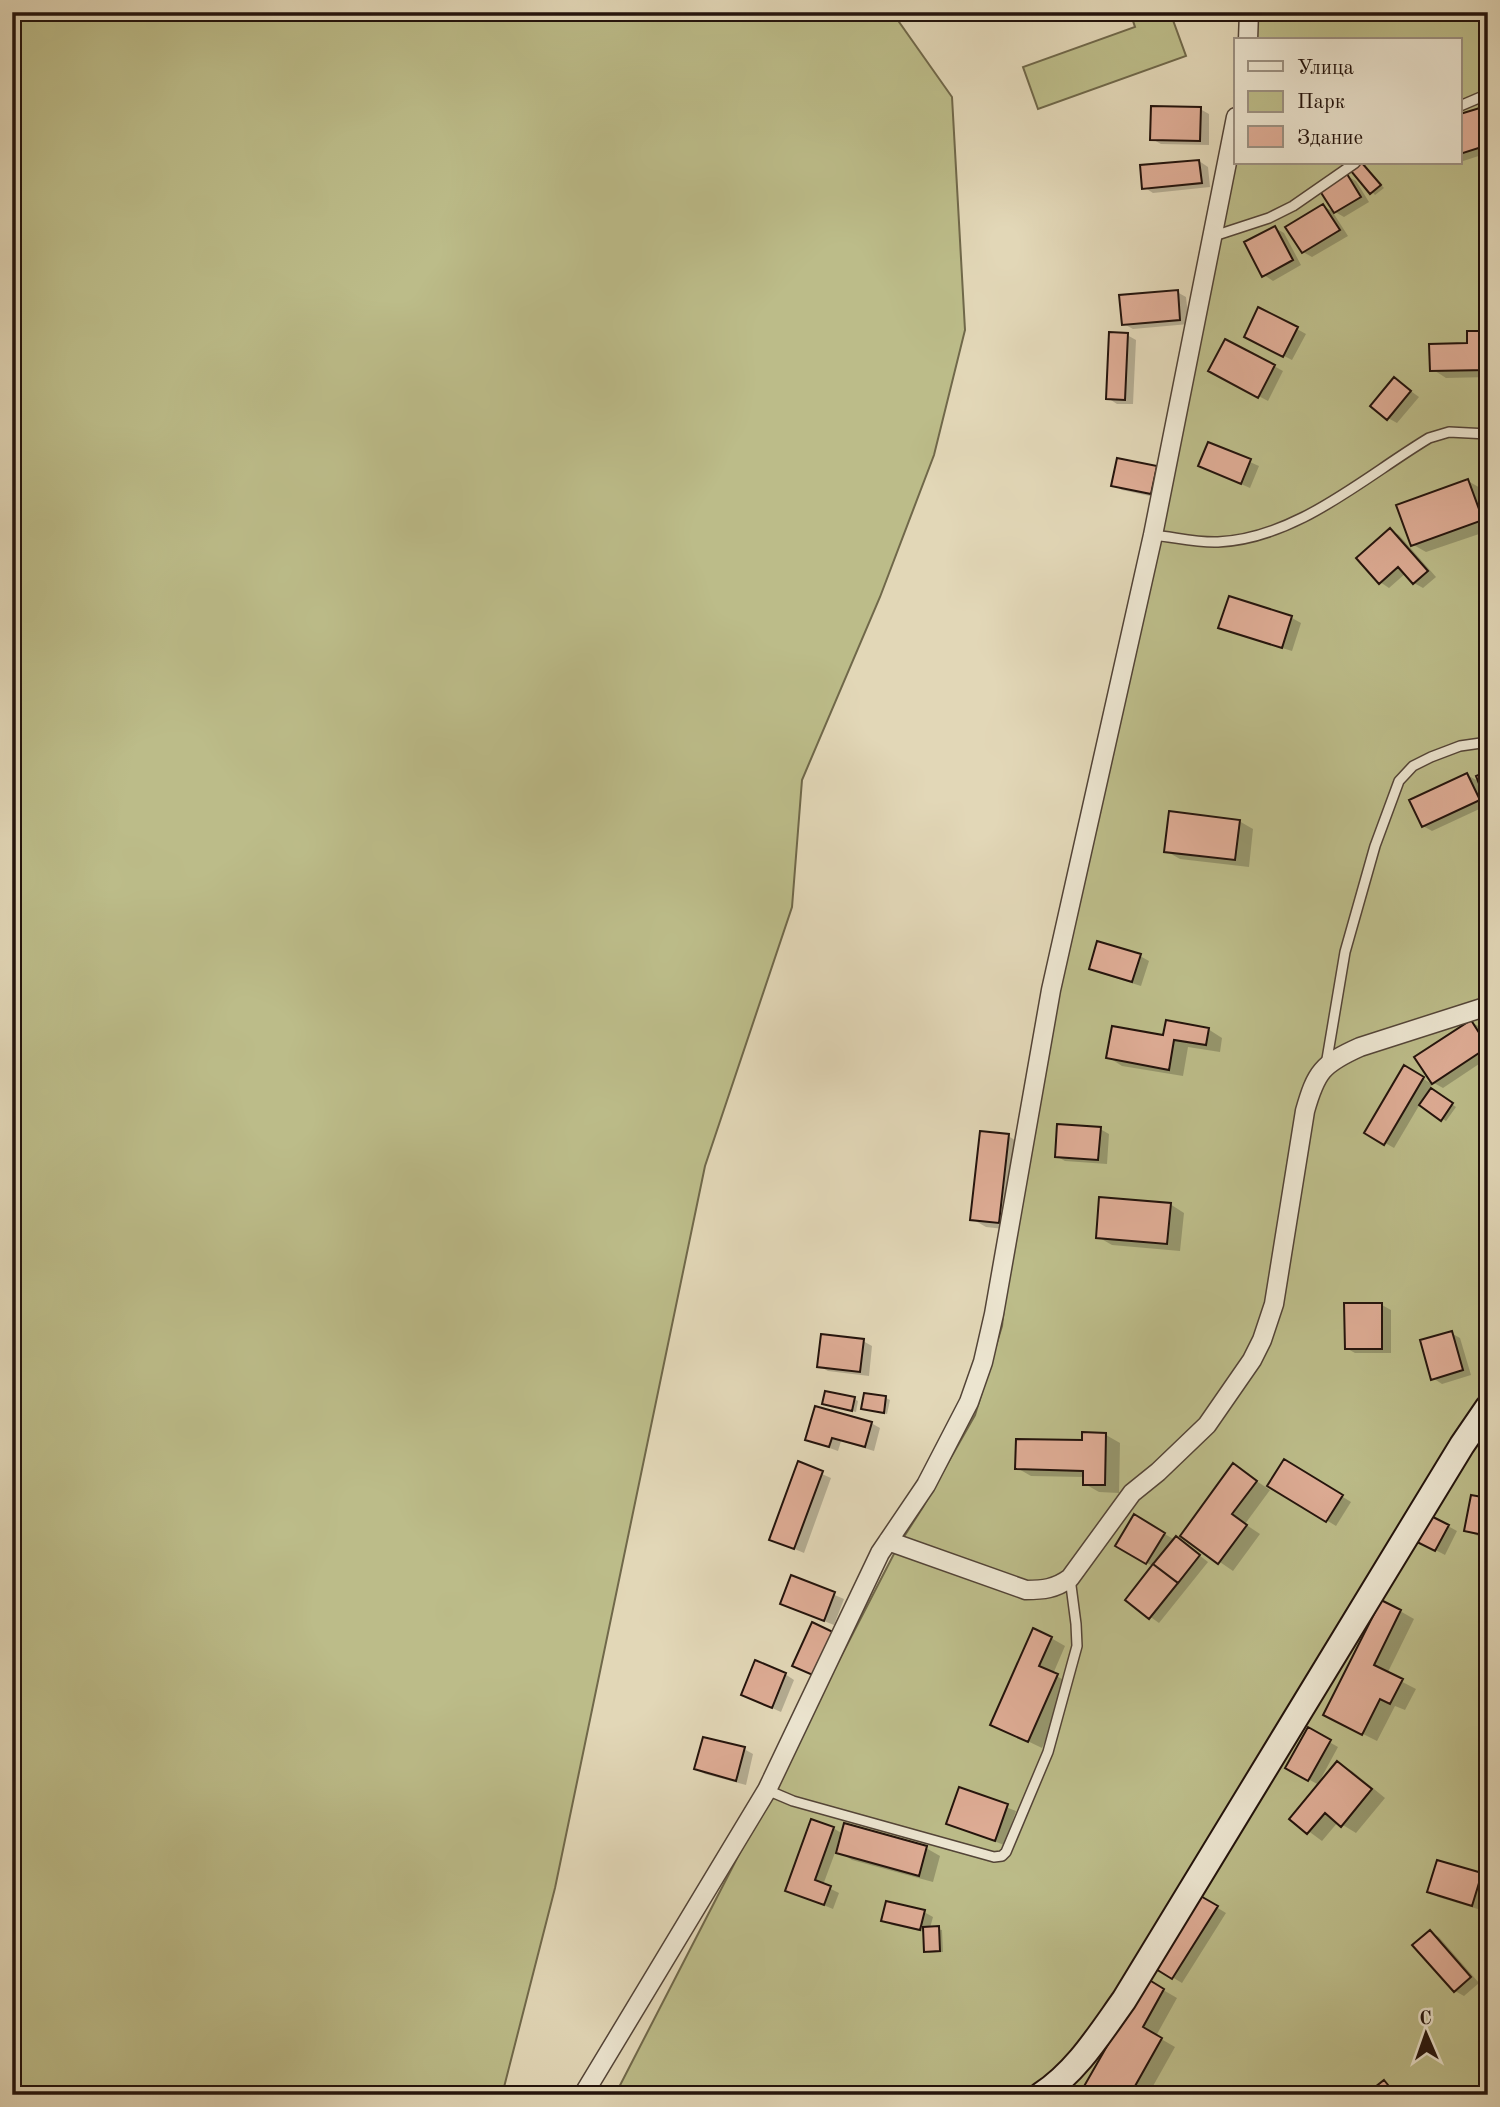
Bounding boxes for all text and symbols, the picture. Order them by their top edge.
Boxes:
legend [1234,38,1462,164]
text: Улица [1297,58,1354,79]
text: Парк [1297,92,1346,113]
text: Здание [1297,128,1363,149]
north arrow [1392,1998,1462,2068]
text: С [1419,2010,1432,2029]

